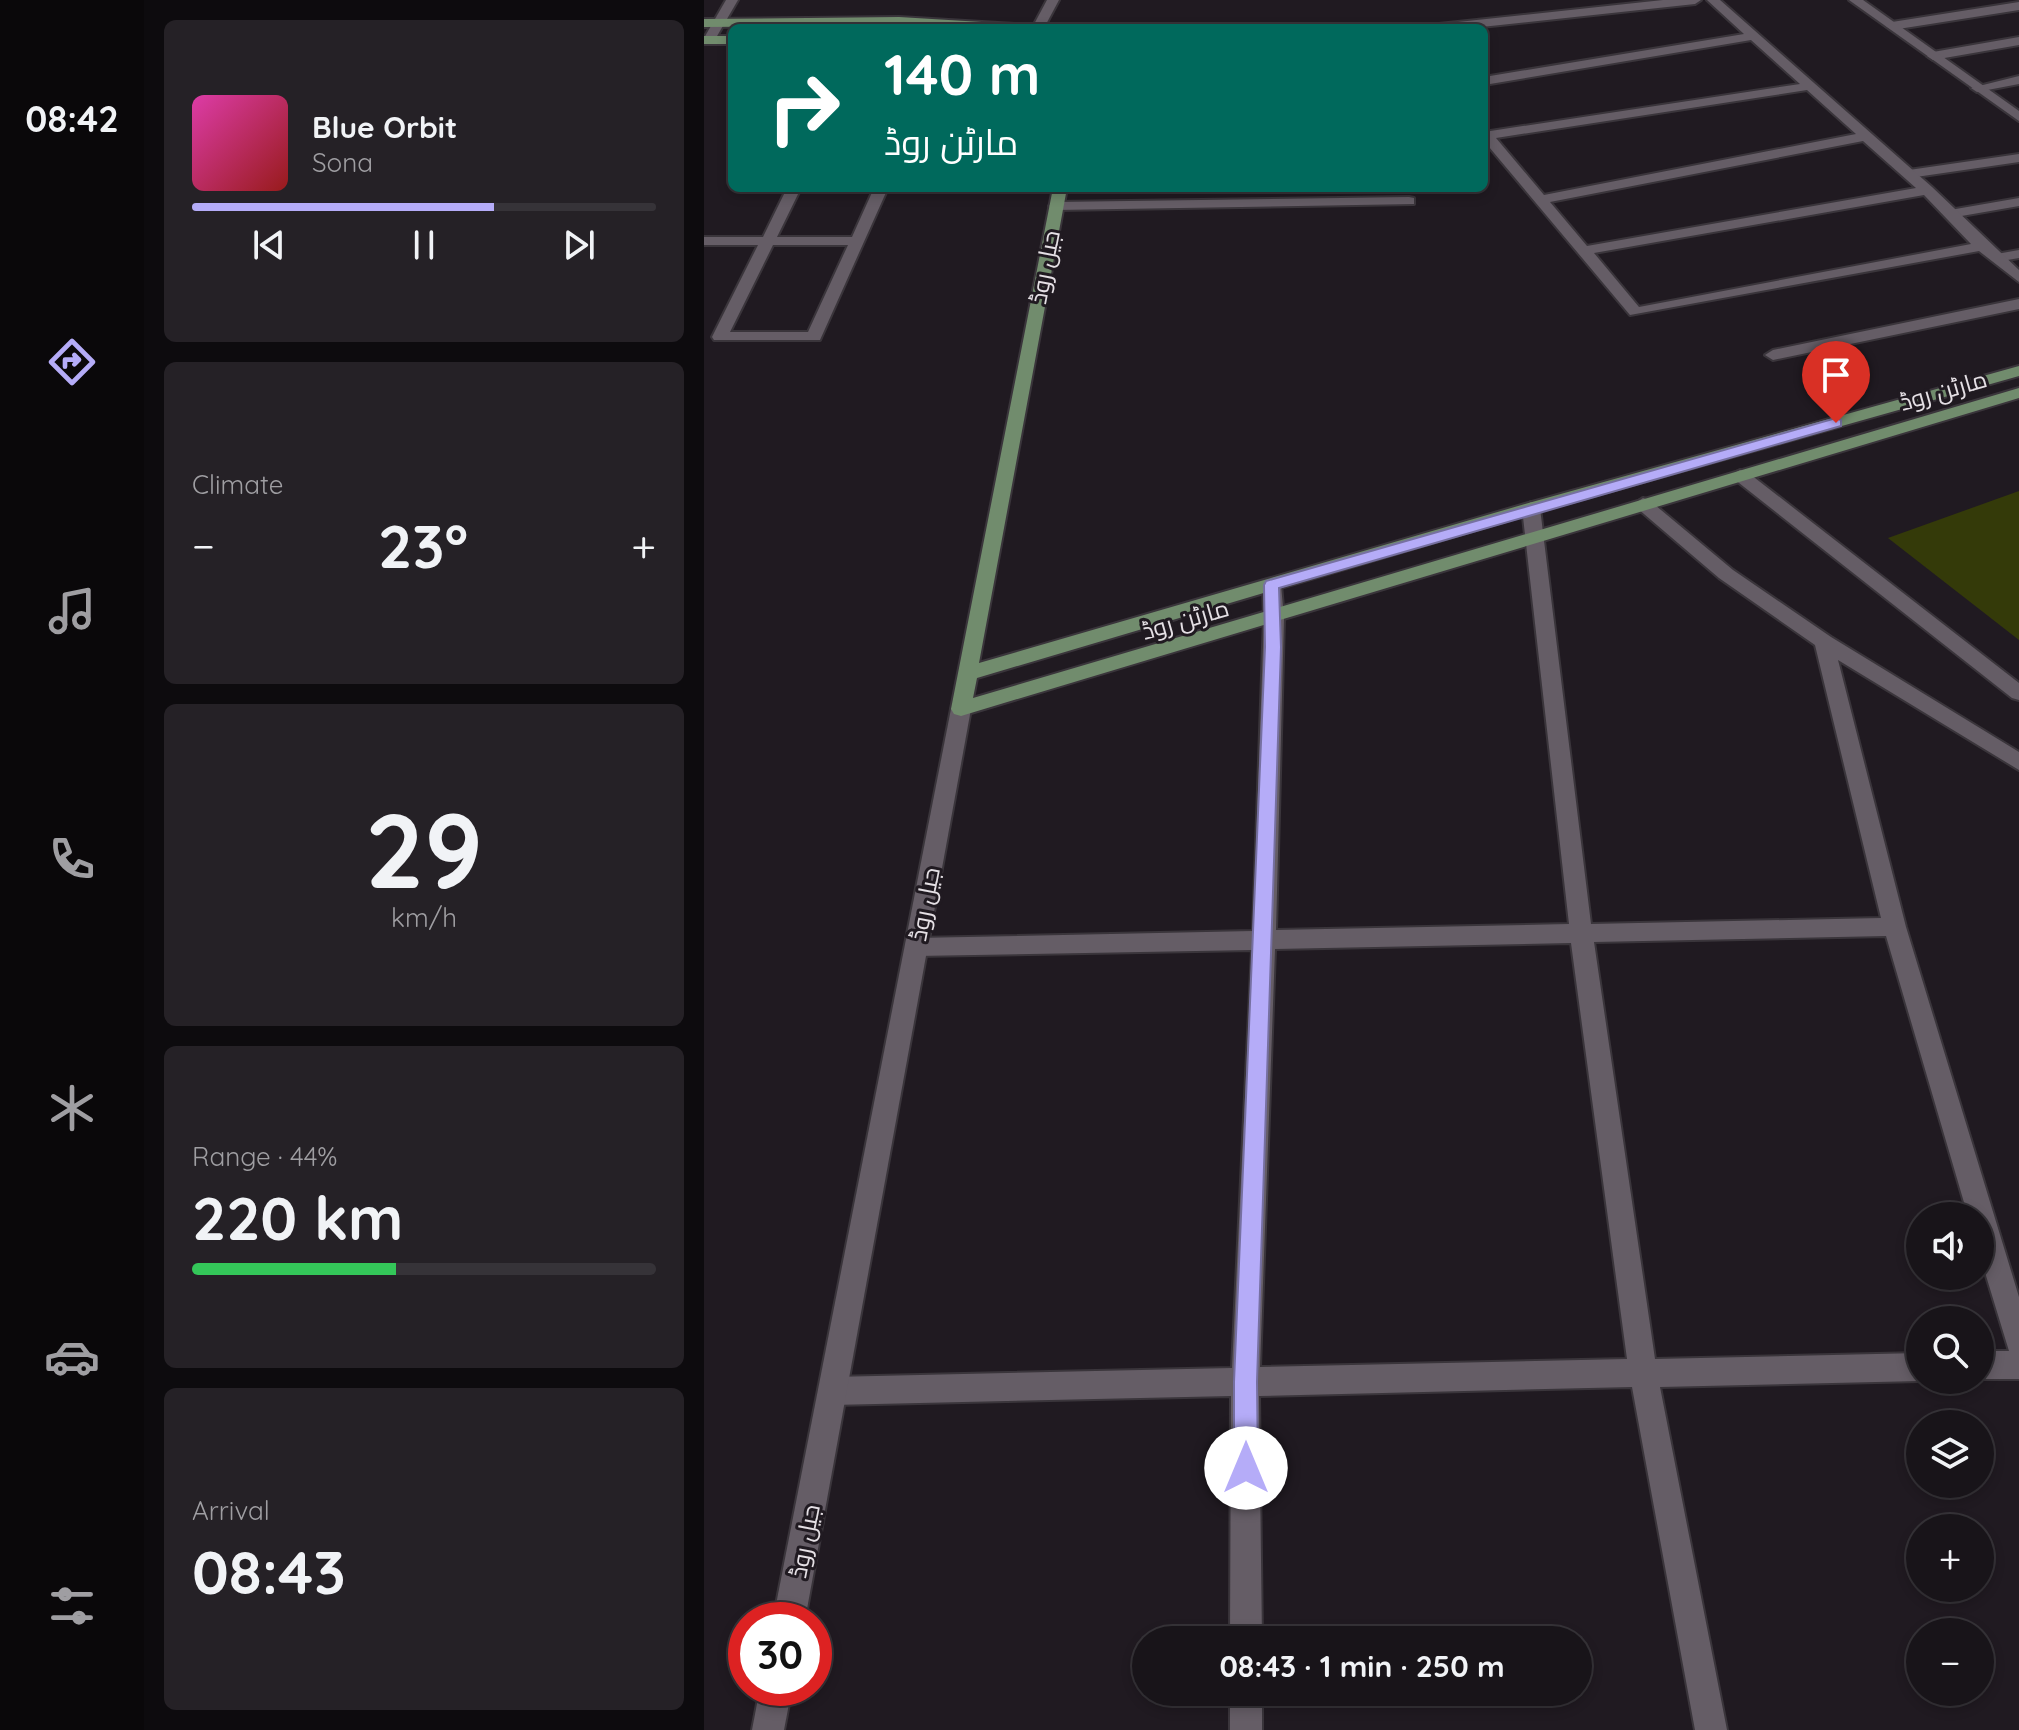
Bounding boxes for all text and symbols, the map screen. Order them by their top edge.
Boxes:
text: 140 m [884,39,1040,109]
icon: right [752,56,856,160]
text: 08:42 [25,96,119,141]
text: Blue Orbit [312,108,457,146]
text: مارٹن روڈ [884,119,1018,164]
text: Sona [312,146,373,179]
icon: previous [247,223,291,267]
icon: pause [402,223,446,267]
icon: next [557,223,601,267]
street label: جیل روڈ [1022,227,1066,307]
icon: directions [44,334,100,390]
pin [1802,341,1870,423]
icon: arrive [1814,353,1858,397]
street label: مارٹن روڈ [1896,363,1990,417]
text: Climate [192,468,283,501]
text: 23° [378,508,468,583]
text: − [192,518,215,573]
text: + [631,518,656,573]
icon: music [44,583,100,639]
street label: مارٹن روڈ [1138,592,1232,646]
text: 29 [365,784,483,914]
icon: phone [44,831,100,887]
street label: جیل روڈ [902,864,946,944]
text: km/h [391,901,457,934]
icon: climate [44,1080,100,1136]
text: Range · 44% [192,1140,338,1173]
text: 220 km [192,1180,403,1255]
map controls [1906,1202,1994,1706]
button: sound [1906,1202,1994,1290]
button: search [1906,1306,1994,1394]
icon: car [44,1329,100,1385]
button: layers [1906,1410,1994,1498]
position arrow [1204,1426,1288,1510]
text: Arrival [192,1494,270,1527]
street label: جیل روڈ [782,1501,826,1581]
button: + [1906,1514,1994,1602]
text: 08:43 [192,1534,346,1609]
icon: filters [44,1578,100,1634]
speed limit sign: 30 [728,1602,832,1706]
button: − [1906,1618,1994,1706]
text: 08:43 · 1 min · 250 m [1219,1647,1505,1685]

